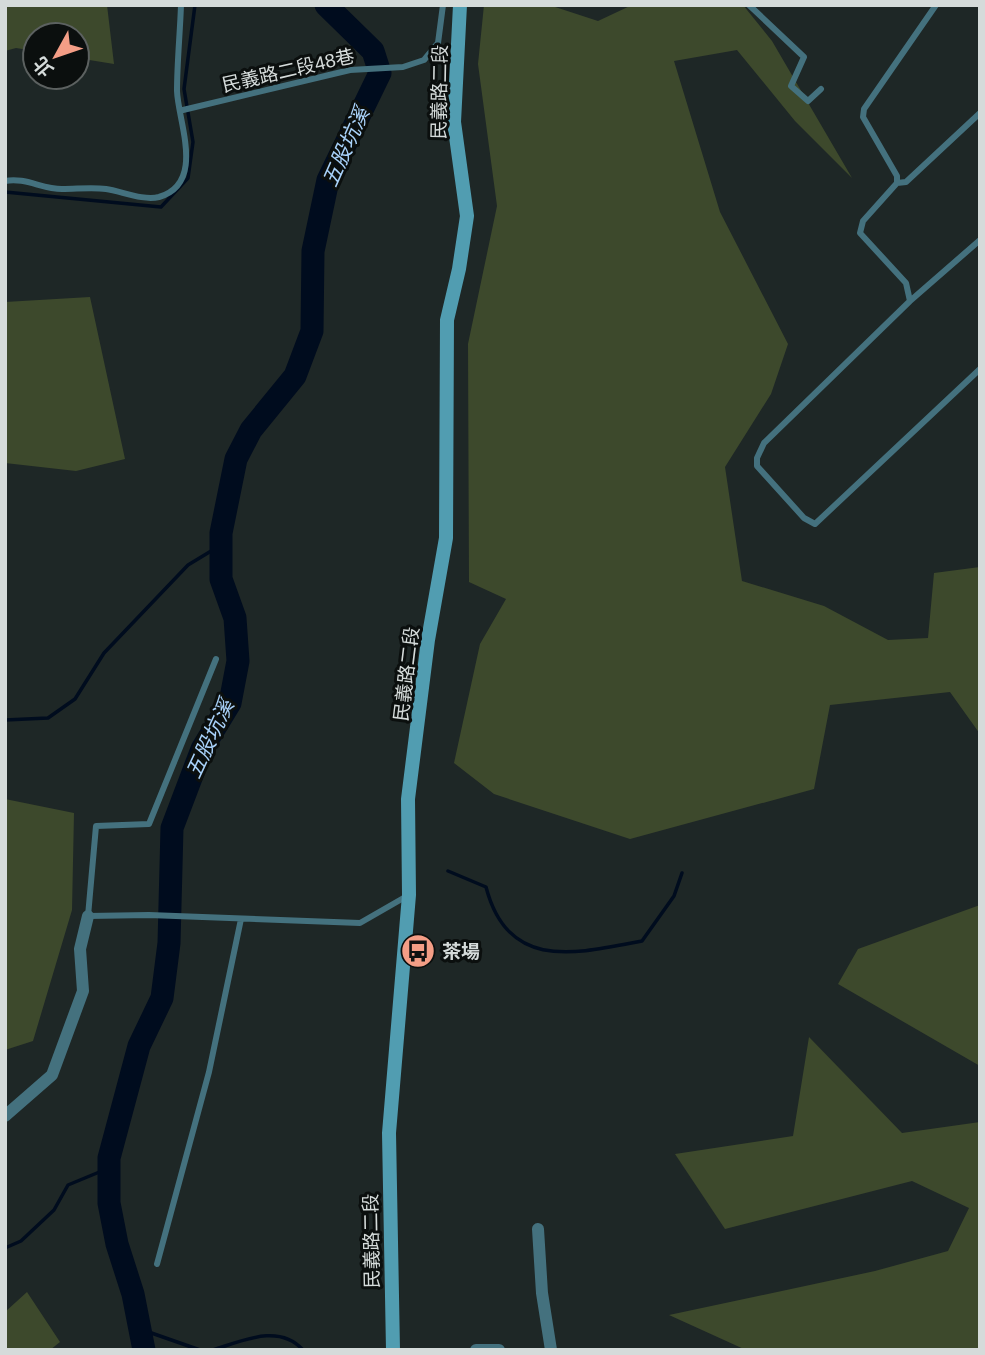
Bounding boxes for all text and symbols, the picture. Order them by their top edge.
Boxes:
north arrow [21,21,91,91]
street label: 民義路二段 [428,44,451,140]
street label: 民義路二段48巷 [220,45,356,96]
text: 北 [29,53,58,81]
water label: 五股坑溪 [318,101,374,190]
street label: 民義路二段 [390,626,423,722]
water label: 五股坑溪 [181,693,239,782]
bus stop icon: 茶場 [399,932,437,970]
place label: 茶場 [442,941,480,962]
street label: 民義路二段 [360,1193,383,1289]

